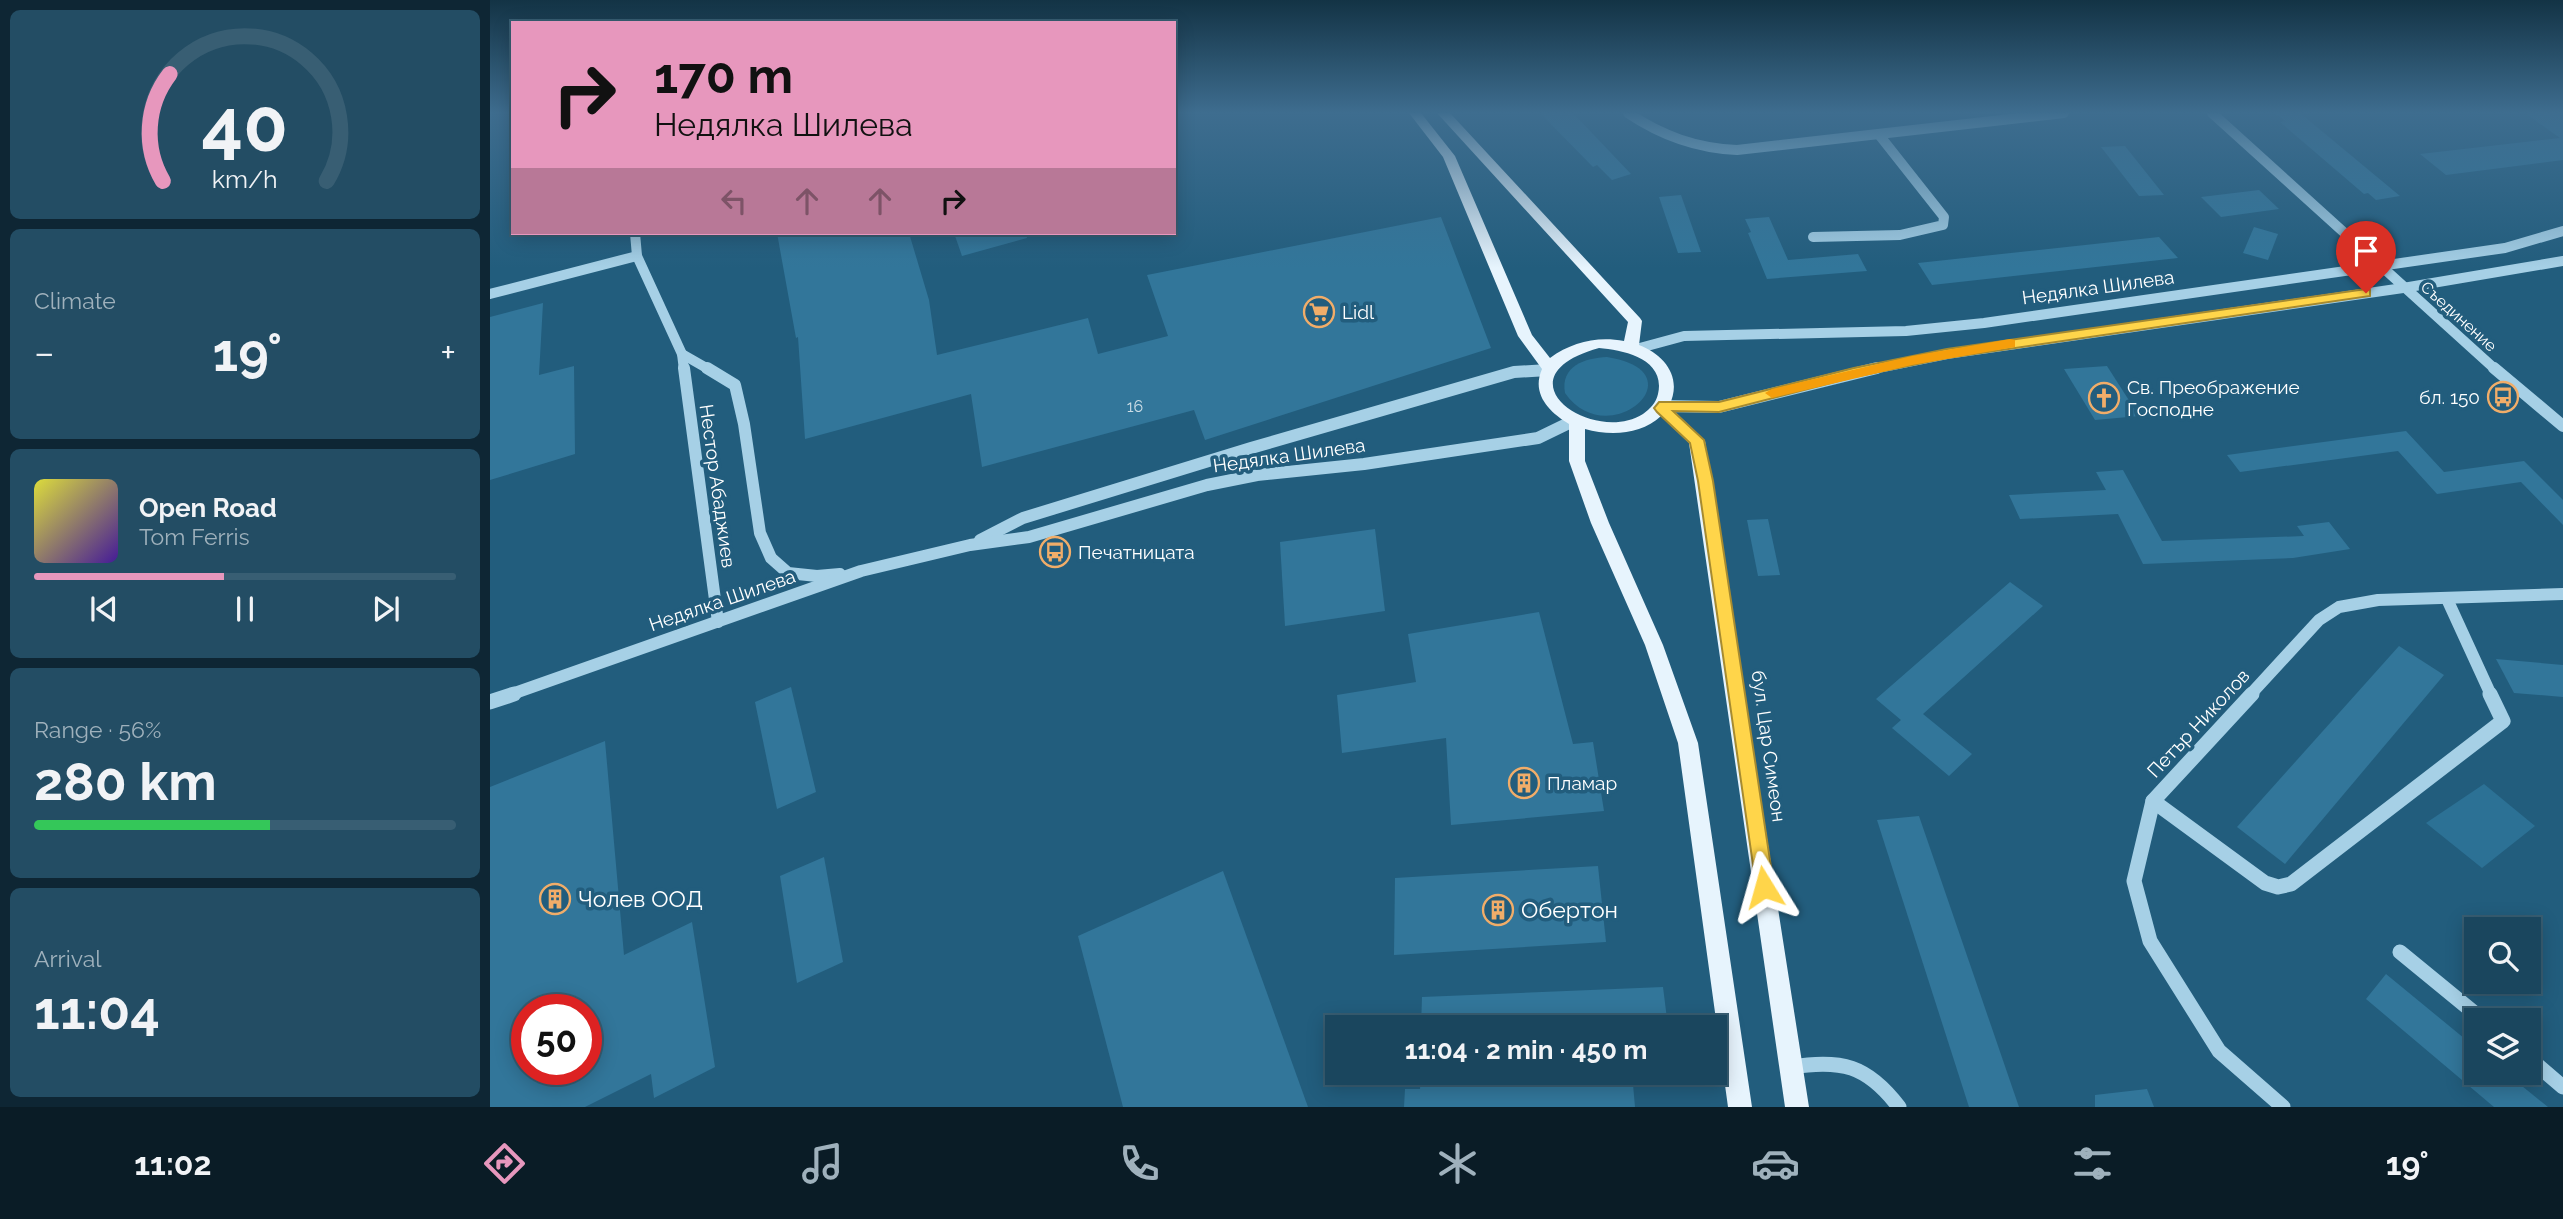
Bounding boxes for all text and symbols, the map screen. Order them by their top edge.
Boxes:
text: 170 m [654,47,793,104]
icon: right [539,49,630,140]
text: 40 [202,83,288,168]
text: Недялка Шилева [654,106,913,143]
text: km/h [212,164,278,194]
icon: left [715,182,753,220]
icon: ahead [788,182,826,220]
icon: ahead [861,182,899,220]
icon: right [934,182,972,220]
pin [2336,221,2396,293]
icon: arrive [2347,232,2385,270]
street label: Недялка Шилева [2020,265,2176,309]
street label: Съединение [2417,277,2501,355]
text: Climate [34,287,116,314]
supermarket icon: Lidl [1302,295,1336,329]
place label: Lidl [1342,301,1375,323]
text: 19° [213,322,282,383]
text: − [34,330,54,375]
text: + [440,330,456,375]
place label: Св. Преображение Господне [2127,376,2300,420]
bus stop icon: бл. 150 [2486,380,2520,414]
church icon: Св. Преображение Господне [2087,381,2121,415]
place label: бл. 150 [2419,386,2480,408]
house number: 16 [1127,397,1143,416]
street label: Нестор Абаджиев [696,403,740,569]
street label: Недялка Шилева [1211,433,1367,477]
text: Open Road [139,493,277,523]
text: Tom Ferris [139,523,250,550]
bus stop icon: Печатницата [1038,535,1072,569]
place label: Печатницата [1078,541,1195,563]
street label: Недялка Шилева [646,565,798,635]
icon: previous [85,590,123,628]
icon: pause [226,590,264,628]
icon: next [367,590,405,628]
street label: Петър Николов [2142,664,2254,782]
street label: бул. Цар Симеон [1747,669,1791,823]
text: Range · 56% [34,716,161,743]
text: 280 km [34,751,217,812]
building icon: Пламар [1507,766,1541,800]
place label: Пламар [1547,772,1617,794]
position arrow [1727,850,1801,924]
building icon: Чолев ООД [538,882,572,916]
place label: Чолев ООД [578,885,703,912]
building icon: Обертон [1481,893,1515,927]
place label: Обертон [1521,896,1618,923]
map controls [2464,917,2541,1085]
button: search [2464,917,2541,994]
text: Arrival [34,945,101,972]
text: 11:04 [34,980,160,1041]
speed limit sign: 50 [511,994,602,1085]
button: layers [2464,1008,2541,1085]
text: 11:04 · 2 min · 450 m [1405,1035,1647,1065]
icon: directions [480,1139,529,1188]
icon: music [798,1139,847,1188]
icon: phone [1115,1139,1164,1188]
icon: climate [1433,1139,1482,1188]
icon: car [1751,1139,1800,1188]
icon: filters [2068,1139,2117,1188]
text: 11:02 [134,1145,212,1182]
text: 19° [2386,1145,2429,1182]

